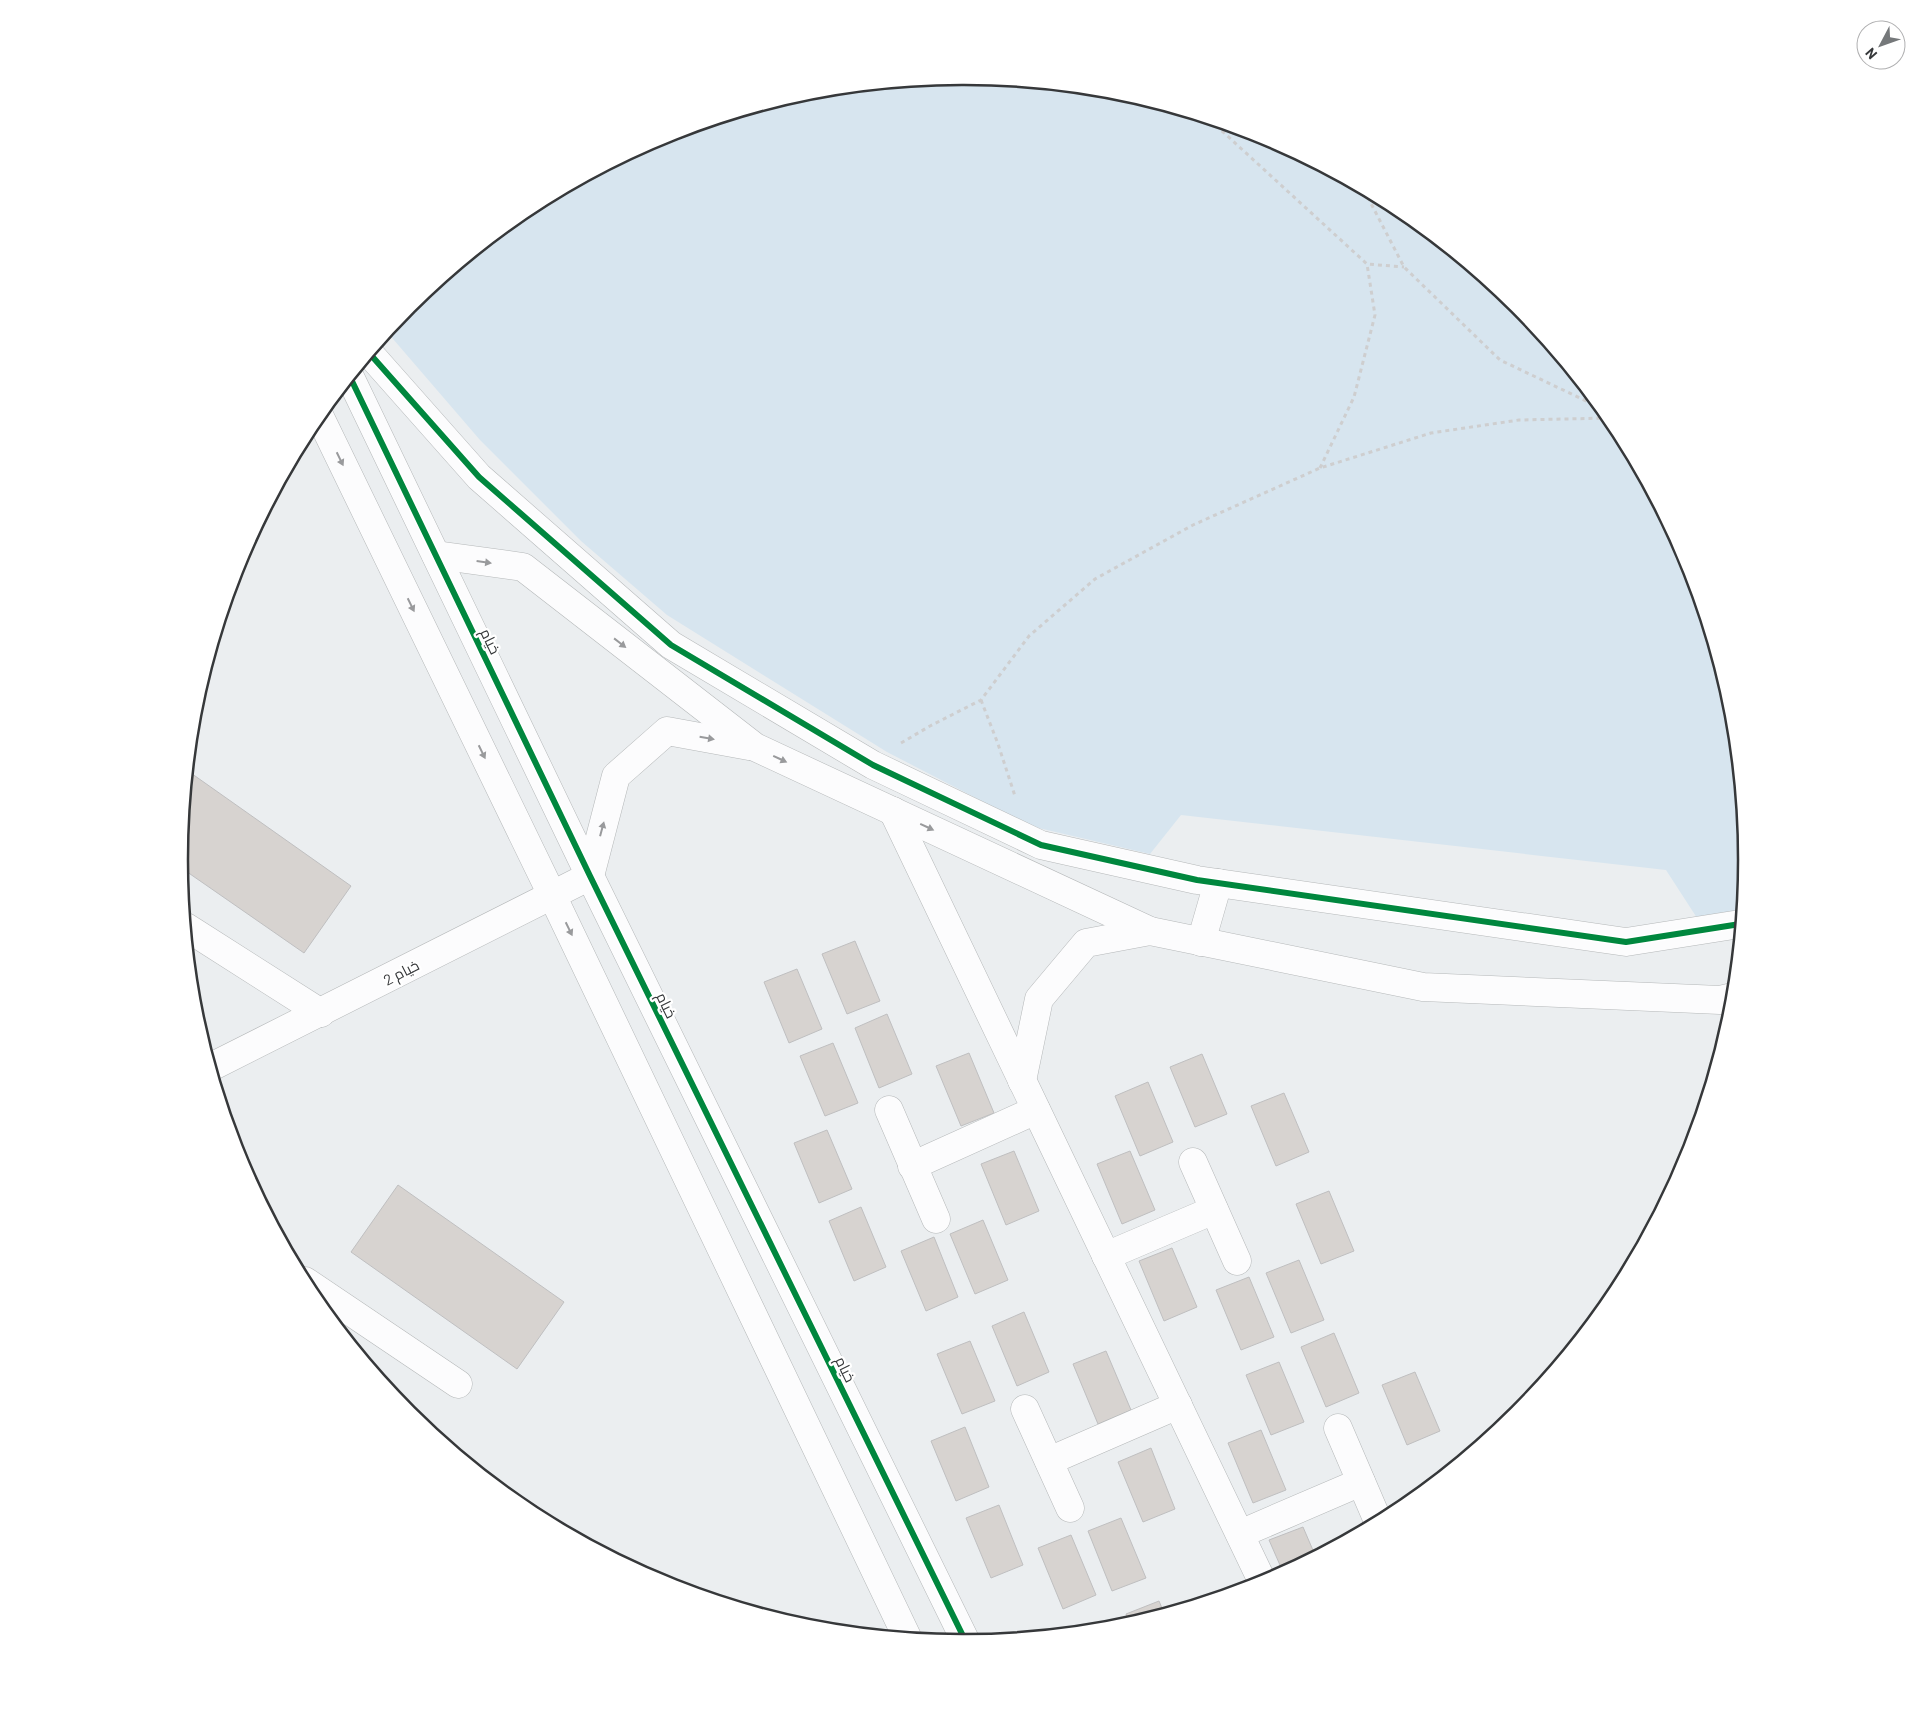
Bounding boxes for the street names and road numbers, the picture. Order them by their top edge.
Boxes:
street label: خیام [475,625,505,658]
street label: خیام 2 [380,955,423,990]
street label: خیام [651,989,681,1022]
street label: خیام [830,1353,860,1386]

